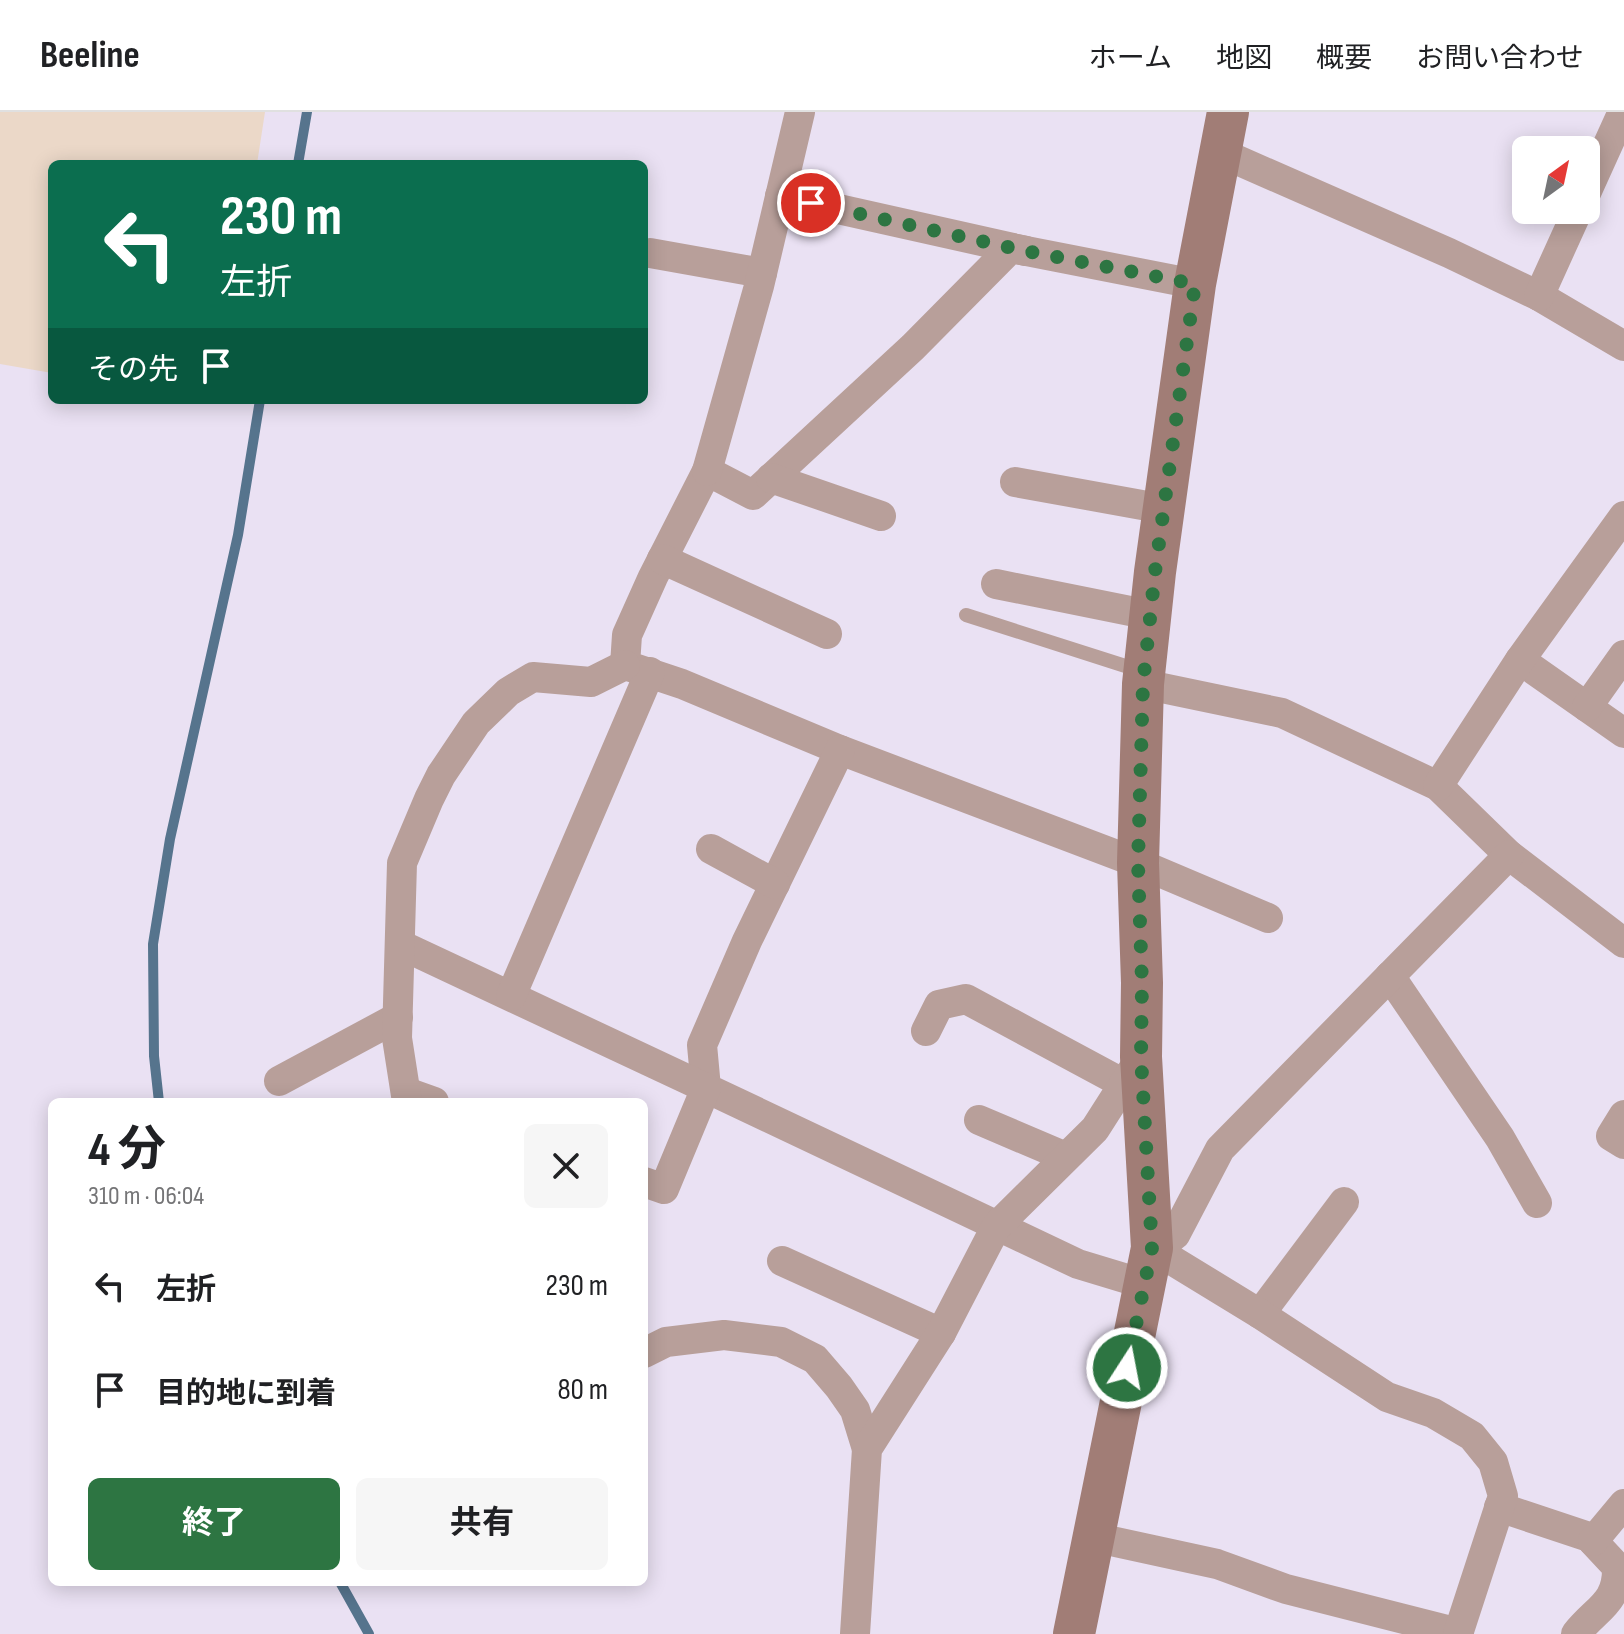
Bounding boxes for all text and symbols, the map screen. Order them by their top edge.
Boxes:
text: Beeline [40,33,140,78]
text: ホーム [1089,42,1172,75]
text: 地図 [1216,42,1272,75]
text: 概要 [1316,42,1372,75]
text: お問い合わせ [1416,42,1584,75]
north arrow [1512,136,1600,224]
map controls [1512,136,1600,224]
pin [777,169,845,237]
icon: arrive [789,181,833,225]
text: 230 m [220,184,342,251]
icon: left [88,192,192,296]
text: 左折 [220,262,292,305]
icon: arrive [194,344,238,388]
text: その先 [88,352,178,388]
text: 4 分 [88,1122,166,1179]
button: close [524,1124,608,1208]
text: 310 m · 06:04 [88,1181,204,1212]
icon: left [88,1264,132,1308]
text: 230 m [546,1268,608,1304]
text: 左折 [156,1272,216,1308]
position arrow [1085,1326,1169,1410]
icon: arrive [88,1368,132,1412]
text: 80 m [557,1372,608,1408]
text: 目的地に到着 [156,1376,336,1412]
button: 終了 [88,1478,340,1570]
button: 共有 [356,1478,608,1570]

